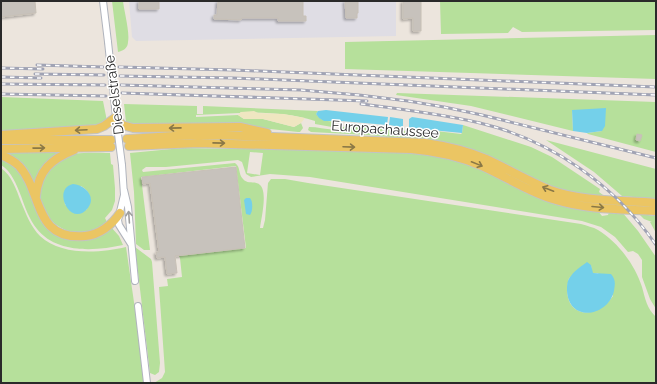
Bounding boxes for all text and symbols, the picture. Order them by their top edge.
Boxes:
street label: Dieselstraße [101,54,127,136]
street label: Europachaussee [331,117,439,141]
one-way arrow [169,124,182,132]
one-way arrow [75,127,88,134]
one-way arrow [212,139,225,147]
one-way arrow [342,143,355,151]
one-way arrow [32,144,45,152]
one-way arrow [471,161,483,168]
one-way arrow [543,184,555,192]
one-way arrow [592,204,605,211]
one-way arrow [126,211,133,224]

